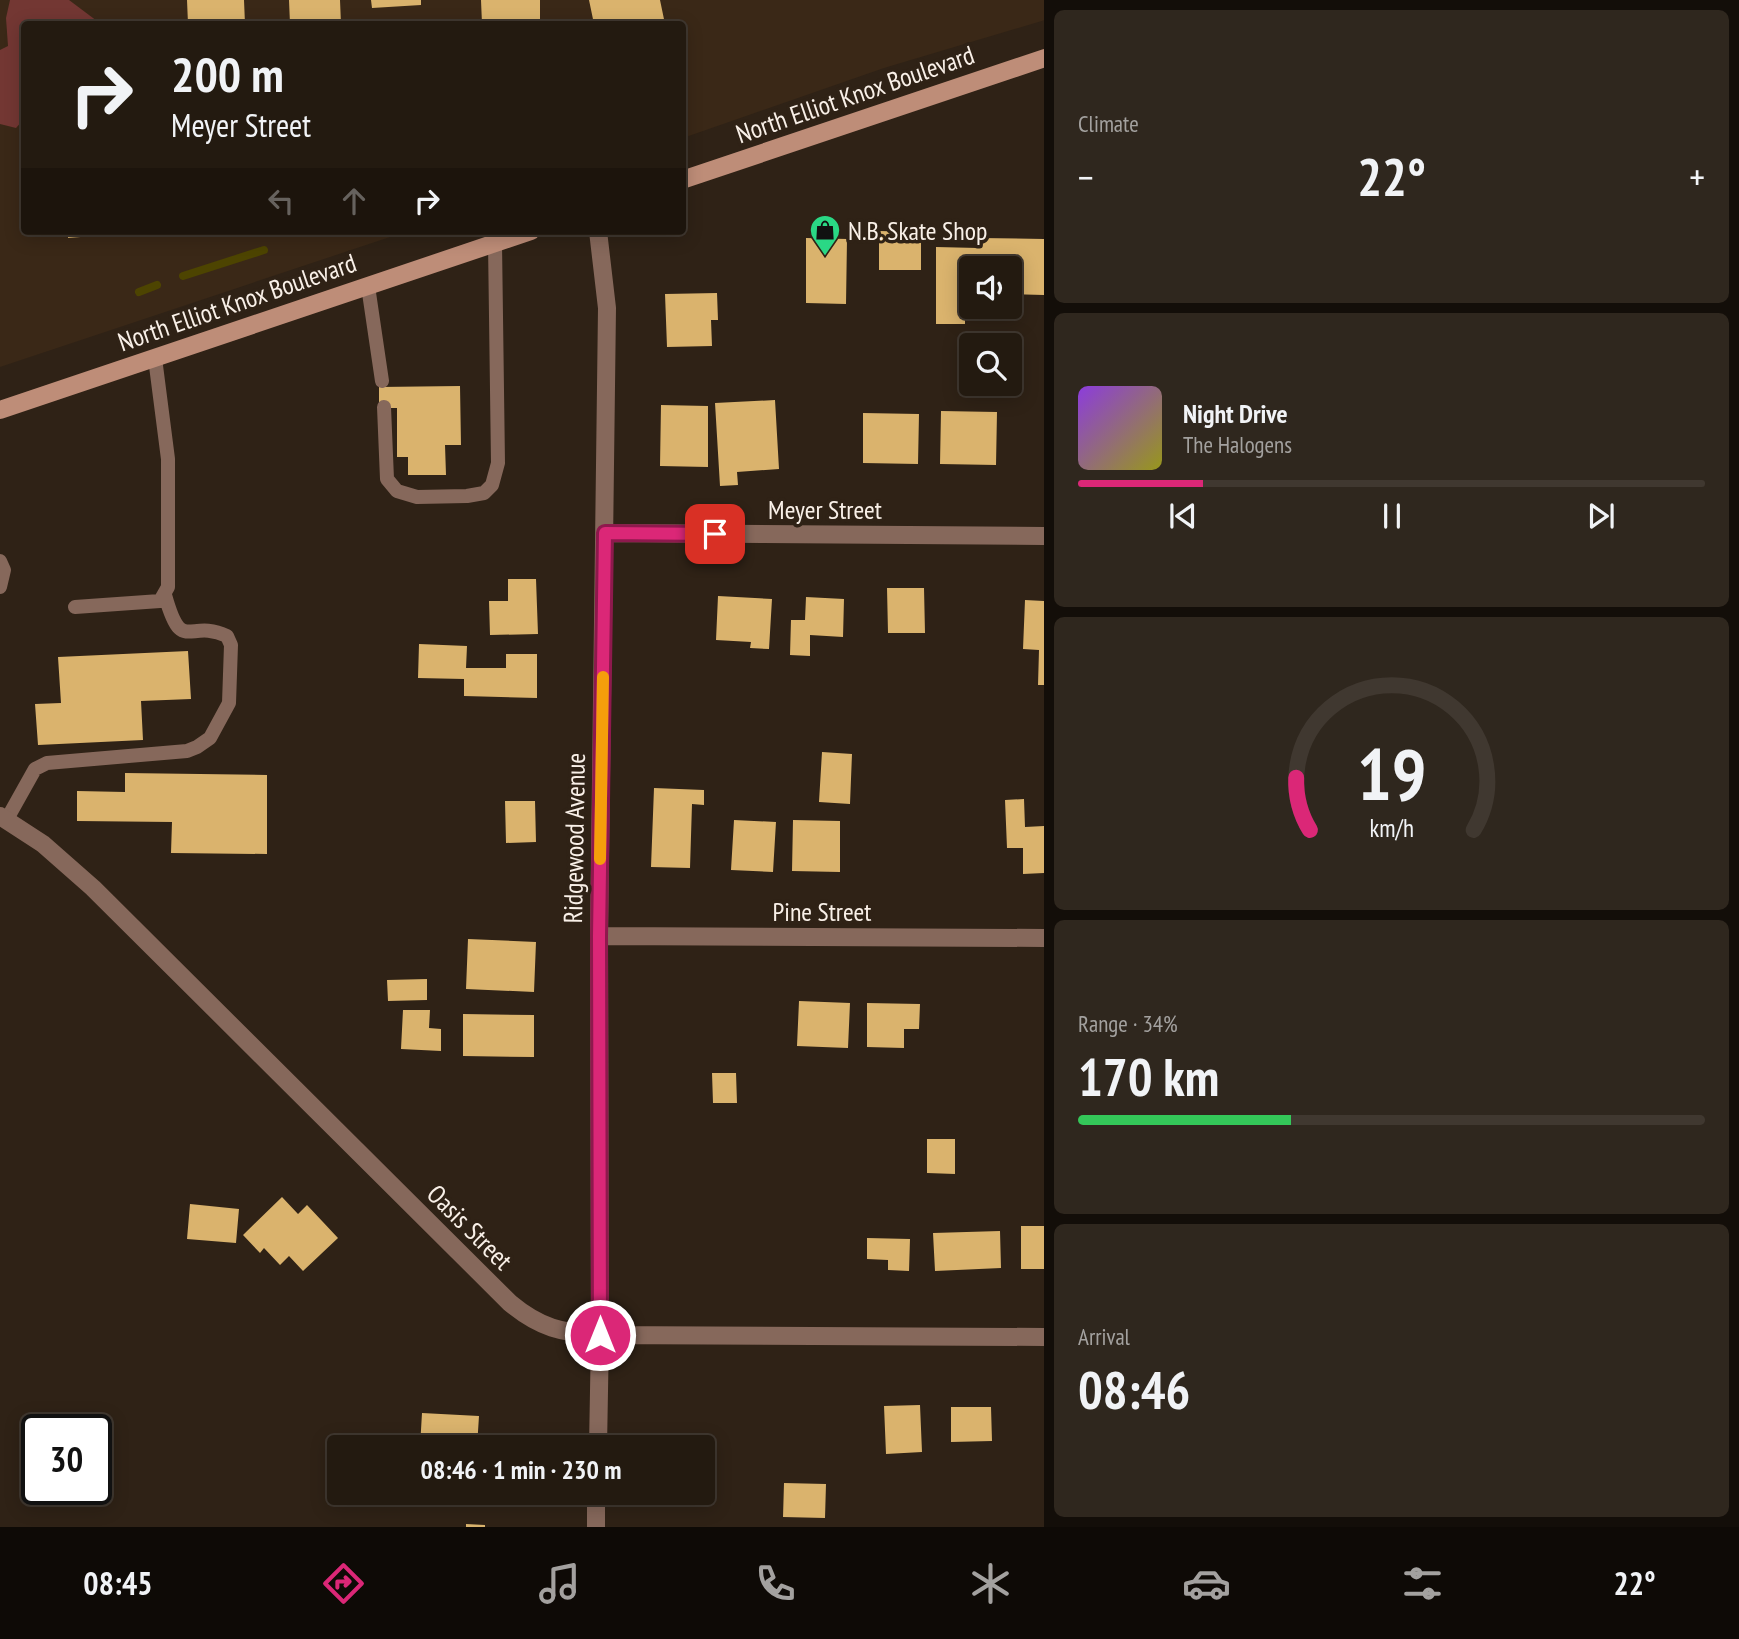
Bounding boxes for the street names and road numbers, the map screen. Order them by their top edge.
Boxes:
street label: North Elliot Knox Boulevard [731,38,979,150]
street label: North Elliot Knox Boulevard [113,246,361,358]
street label: Meyer Street [768,493,882,526]
street label: Ridgewood Avenue [556,752,592,924]
street label: Pine Street [773,895,871,928]
street label: Oasis Street [420,1177,520,1277]

